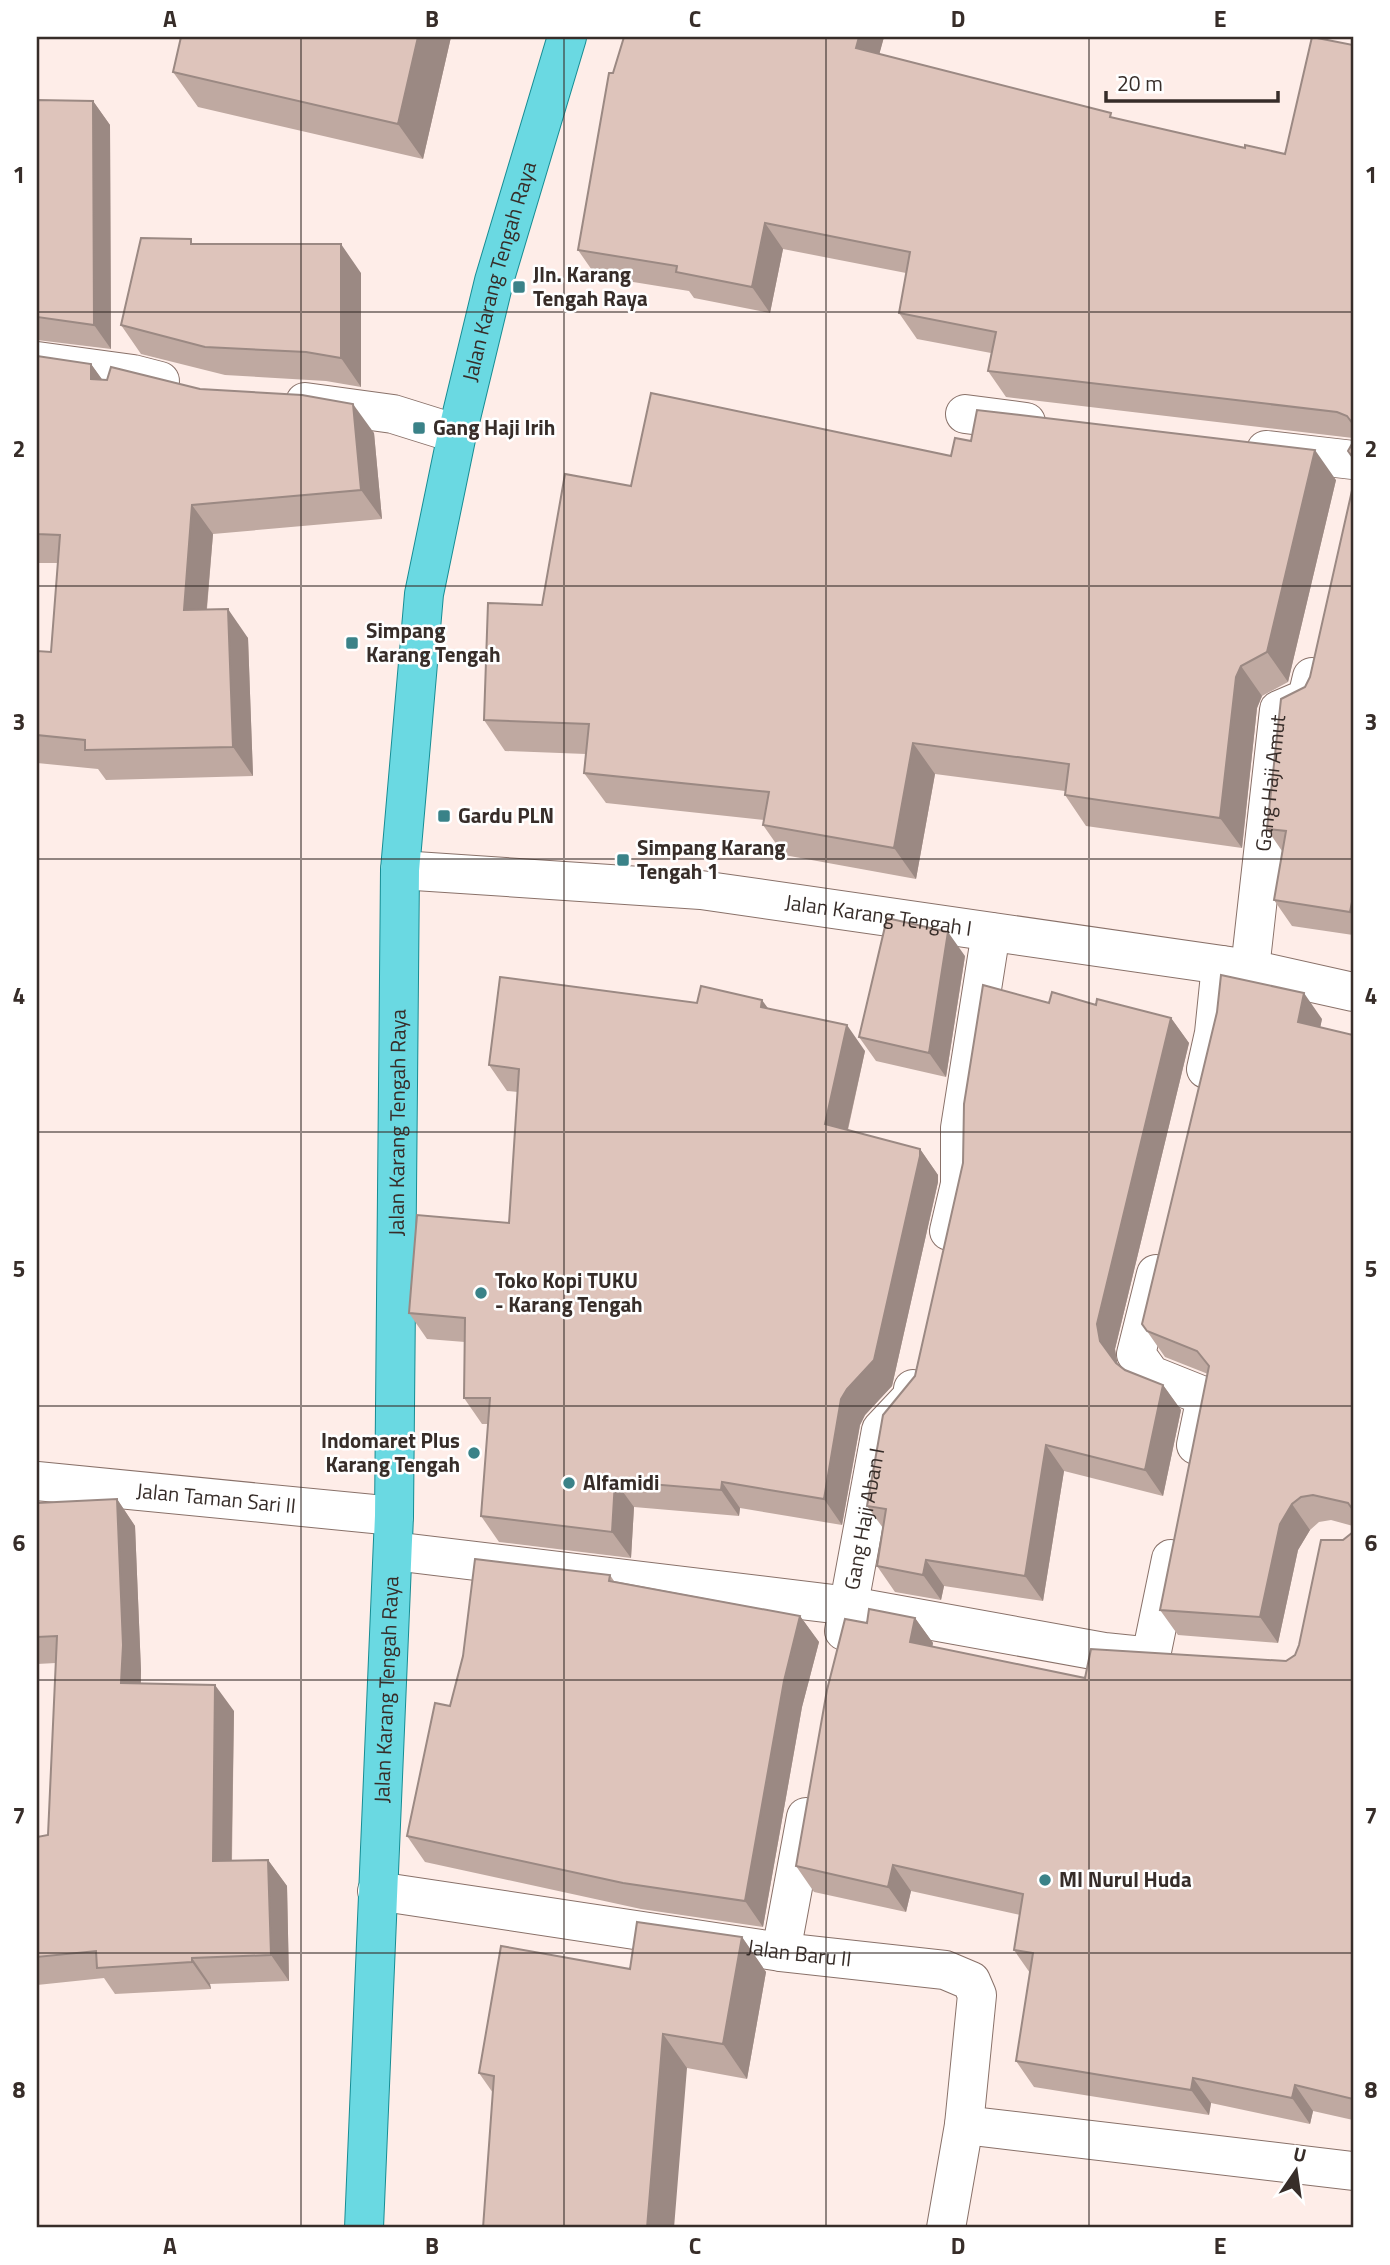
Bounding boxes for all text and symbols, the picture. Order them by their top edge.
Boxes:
text: A [163,1,177,36]
text: B [425,1,439,36]
text: C [689,1,701,36]
text: D [951,1,965,36]
text: E [1214,1,1226,36]
scale bar [1106,60,1278,104]
text: 20 m [1117,67,1163,99]
text: 1 [13,157,25,192]
street label: Jalan Karang Tengah Raya [453,157,544,385]
text: 1 [1365,157,1377,192]
place label: Jln. Karang Tengah Raya [533,258,648,314]
marker: Jln. Karang Tengah Raya [511,279,527,295]
place label: Gang Haji Irih [433,411,555,443]
marker: Gang Haji Irih [411,420,427,436]
text: 2 [13,431,25,466]
text: 2 [1365,431,1377,466]
place label: Simpang Karang Tengah [366,614,501,670]
marker: Simpang Karang Tengah [344,635,360,651]
text: 3 [13,704,25,739]
text: 3 [1365,704,1377,739]
street label: Gang Haji Amut [1246,712,1293,853]
place label: Gardu PLN [458,799,554,831]
marker: Gardu PLN [436,808,452,824]
place label: Simpang Karang Tengah 1 [637,831,786,887]
marker: Simpang Karang Tengah 1 [615,852,631,868]
street label: Jalan Karang Tengah I [783,885,974,944]
text: 4 [13,978,25,1013]
text: 4 [1365,978,1377,1013]
street label: Jalan Karang Tengah Raya [380,1009,414,1236]
text: 5 [13,1251,25,1286]
text: 5 [1365,1251,1377,1286]
place label: Toko Kopi TUKU - Karang Tengah [495,1264,643,1320]
marker: Toko Kopi TUKU - Karang Tengah [473,1285,489,1301]
place label: Indomaret Plus Karang Tengah [321,1424,460,1480]
marker: Indomaret Plus Karang Tengah [466,1445,482,1461]
street label: Gang Haji Aban I [835,1445,892,1592]
place label: Alfamidi [583,1466,660,1498]
street label: Jalan Taman Sari II [135,1474,298,1521]
marker: Alfamidi [561,1475,577,1491]
text: 6 [13,1525,26,1560]
text: 6 [1365,1525,1378,1560]
street label: Jalan Karang Tengah Raya [365,1575,406,1804]
text: 7 [13,1798,25,1833]
text: 7 [1365,1798,1377,1833]
place label: MI Nurul Huda [1059,1863,1192,1895]
marker: MI Nurul Huda [1037,1872,1053,1888]
street label: Jalan Baru II [745,1930,853,1975]
text: 8 [13,2072,26,2107]
text: 8 [1365,2072,1378,2107]
north arrow [1260,2136,1330,2206]
text: U [1291,2138,1309,2169]
text: A [163,2228,177,2263]
text: B [425,2228,439,2263]
text: C [689,2228,701,2263]
text: D [951,2228,965,2263]
text: E [1214,2228,1226,2263]

